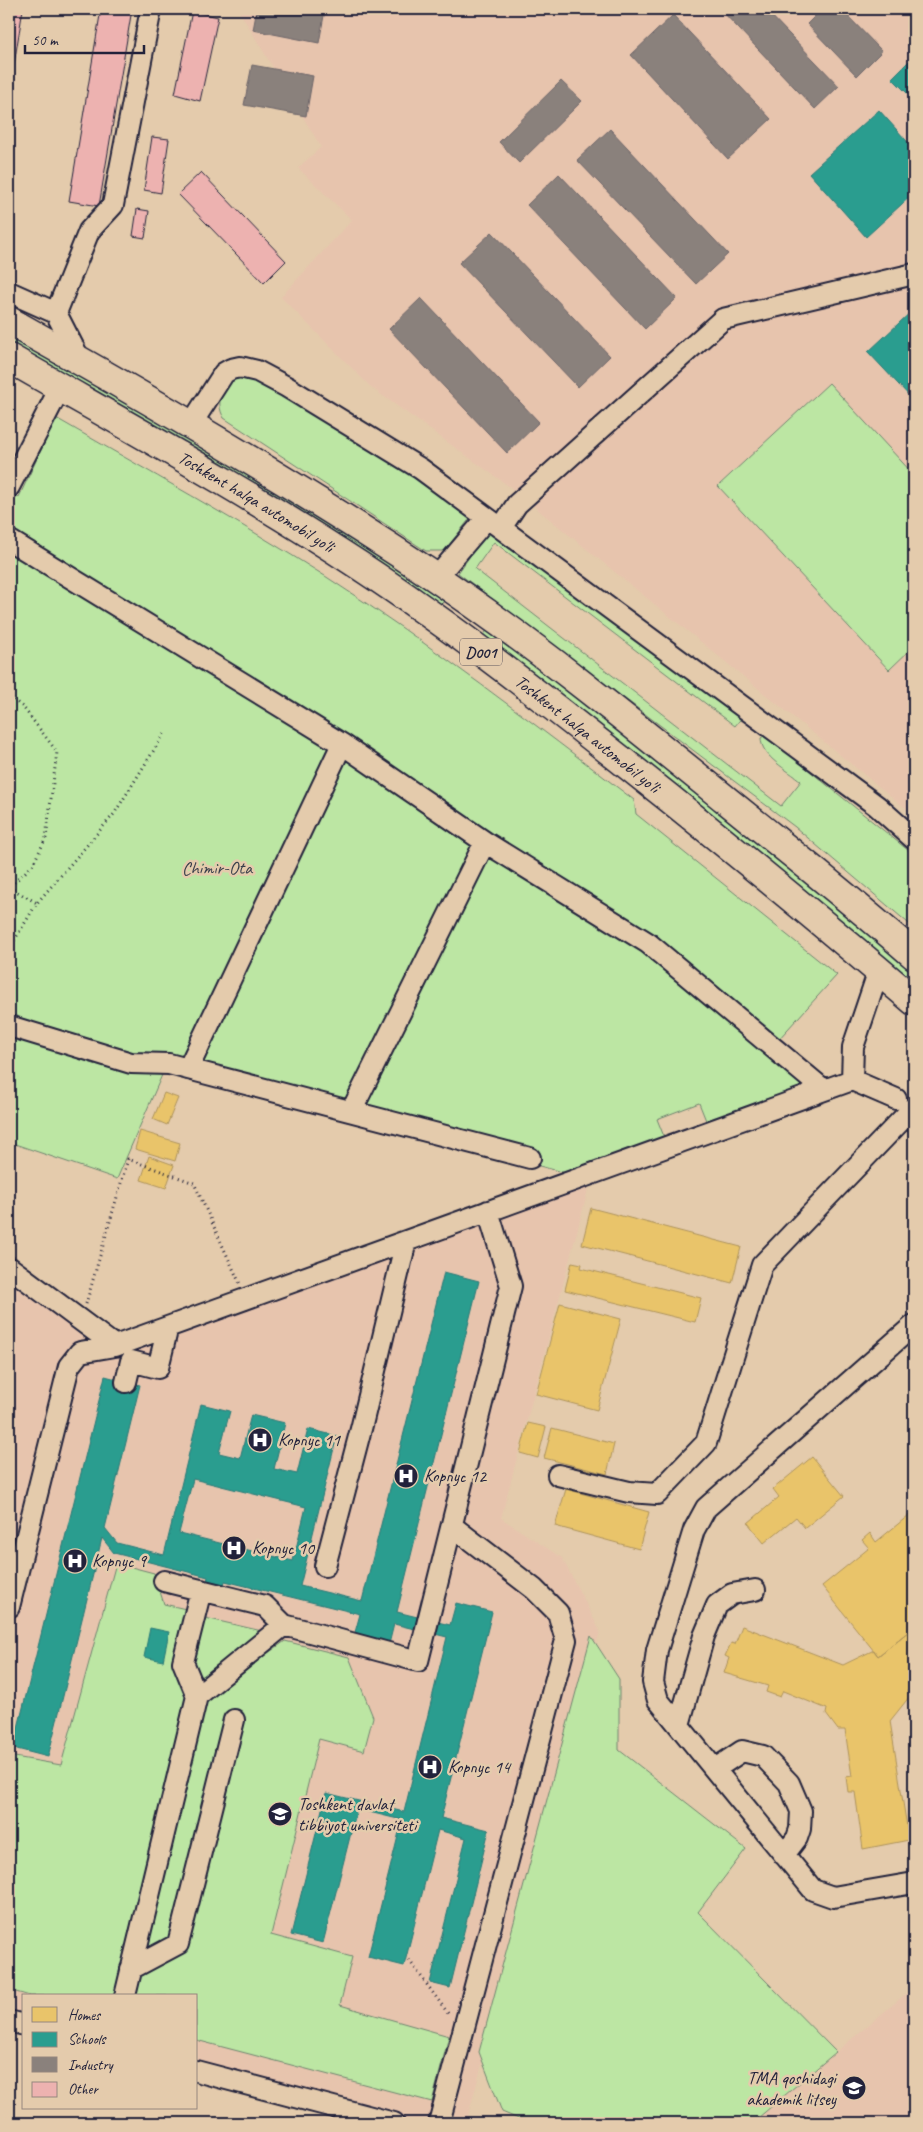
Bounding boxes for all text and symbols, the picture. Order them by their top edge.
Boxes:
scale bar [25,22,144,54]
text: 50 m [32,31,59,50]
street label: Toshkent halqa avtomobil yo'li [174,446,341,559]
road number: D001 [460,638,502,666]
street label: Toshkent halqa avtomobil yo'li [511,670,667,799]
park label: Chimir-Ota [182,857,253,879]
hospital icon: Корпус 11 [247,1427,273,1453]
place label: Корпус 11 [278,1429,341,1451]
hospital icon: Корпус 12 [393,1463,419,1489]
place label: Корпус 12 [424,1465,488,1487]
hospital icon: Корпус 10 [221,1535,247,1561]
place label: Корпус 10 [252,1537,316,1559]
hospital icon: Корпус 9 [62,1548,88,1574]
place label: Корпус 9 [92,1550,148,1572]
hospital icon: Корпус 14 [417,1754,443,1780]
place label: Корпус 14 [448,1756,512,1778]
place label: Toshkent davlat tibbiyot universiteti [298,1793,419,1836]
school or university icon: Toshkent davlat tibbiyot universiteti [267,1801,293,1827]
legend [22,1994,198,2110]
text: Homes [68,2006,102,2025]
text: Schools [68,2030,107,2049]
text: Industry [68,2056,115,2075]
place label: TMA qoshidagi akademik litsey [747,2067,839,2110]
school or university icon: TMA qoshidagi akademik litsey [841,2075,867,2101]
text: Other [68,2080,99,2099]

